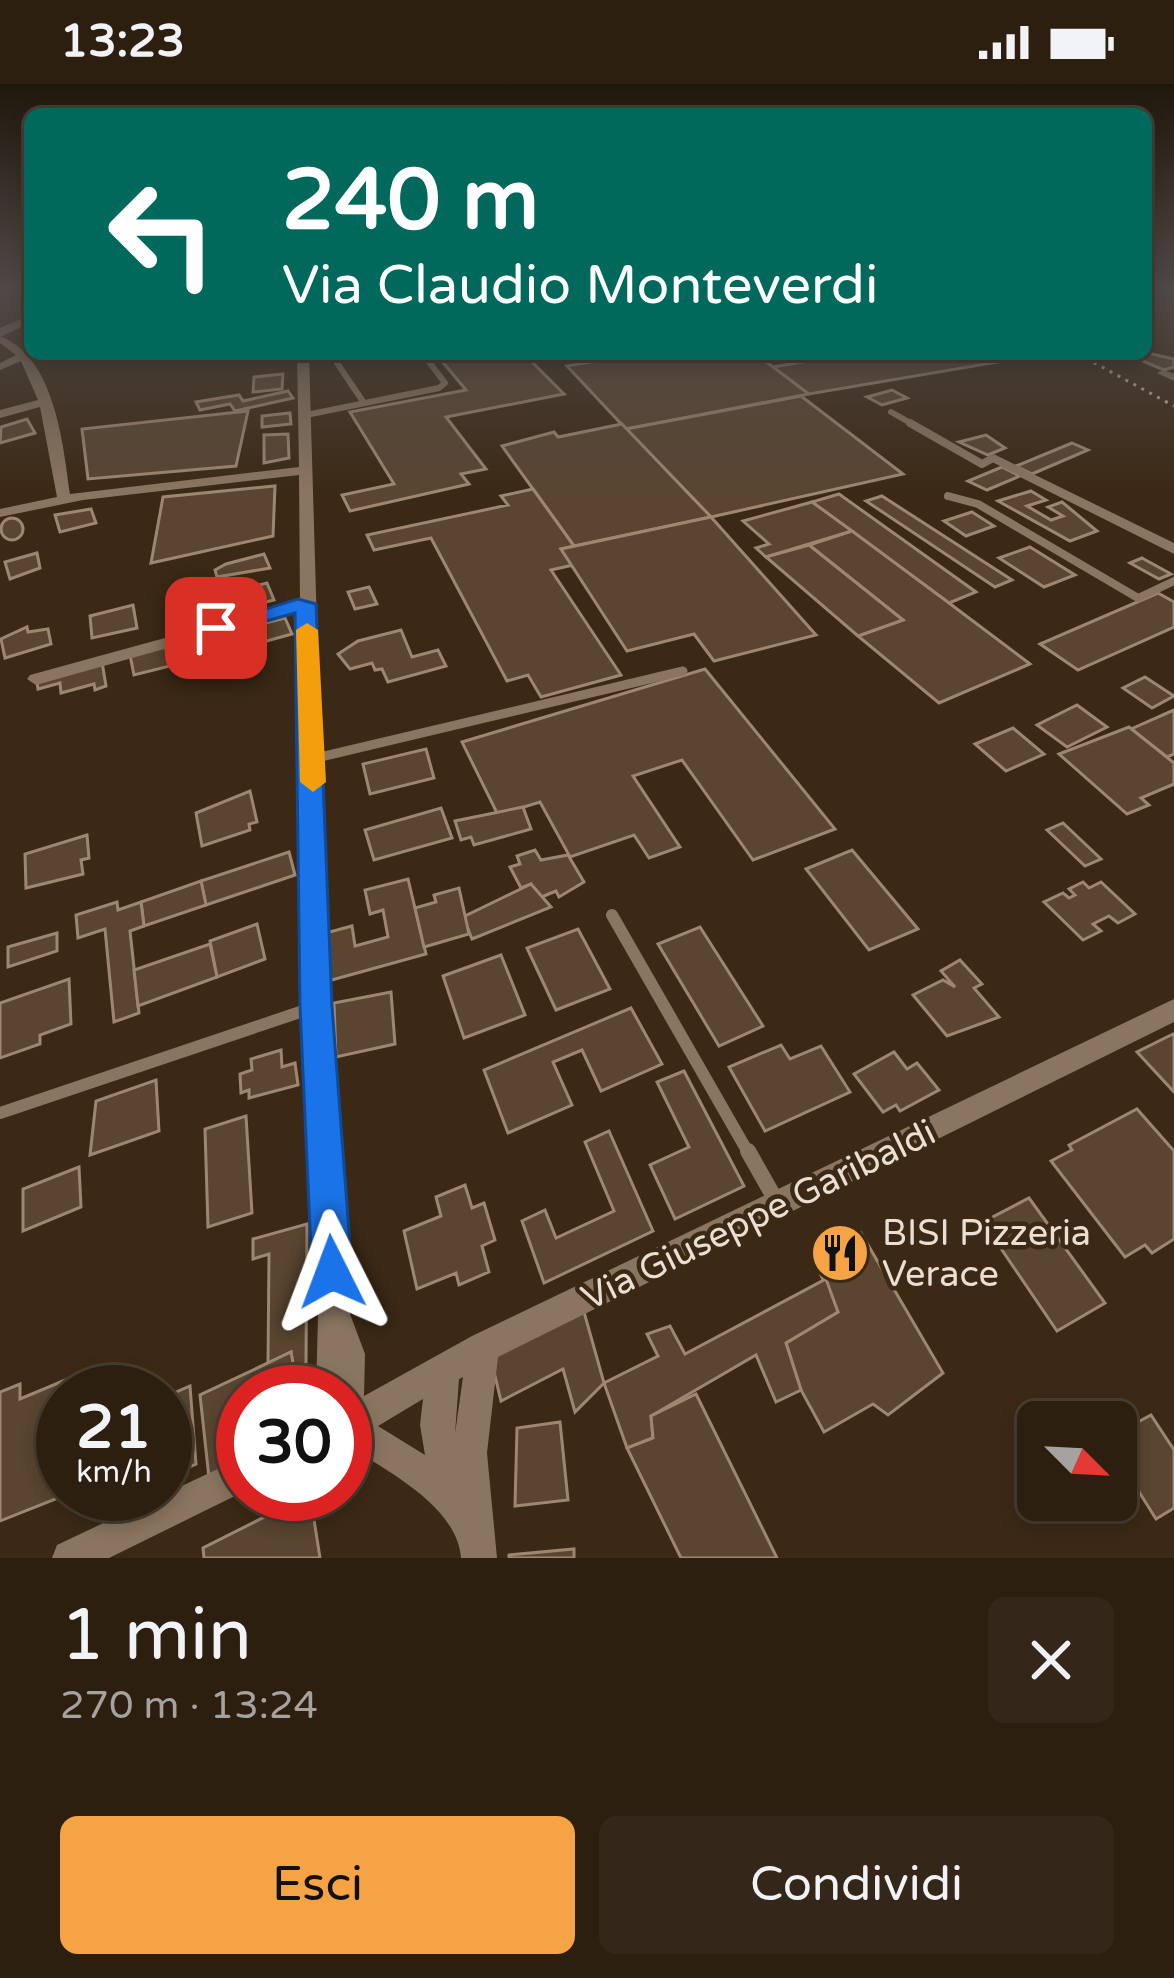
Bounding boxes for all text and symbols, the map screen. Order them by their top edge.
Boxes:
text: 13:23 [60,15,185,69]
text: 240 m [282,151,539,252]
icon: left [84,156,240,312]
text: Via Claudio Monteverdi [282,253,878,318]
pin [165,577,267,679]
icon: arrive [183,595,249,661]
street label: Via Giuseppe Garibaldi [575,1111,942,1320]
position arrow [269,1209,395,1335]
place label: BISI Pizzeria Verace [882,1212,1091,1296]
restaurant icon: BISI Pizzeria Verace [809,1222,871,1284]
speed limit sign: 30 [216,1365,372,1521]
text: 21 [76,1392,152,1464]
north arrow [1017,1401,1137,1521]
map controls [1017,1401,1137,1521]
text: km/h [76,1454,152,1491]
text: 1 min [60,1593,252,1680]
button: close [988,1597,1114,1723]
text: 270 m · 13:24 [60,1682,318,1729]
button: Esci [60,1816,575,1954]
button: Condividi [599,1816,1114,1954]

